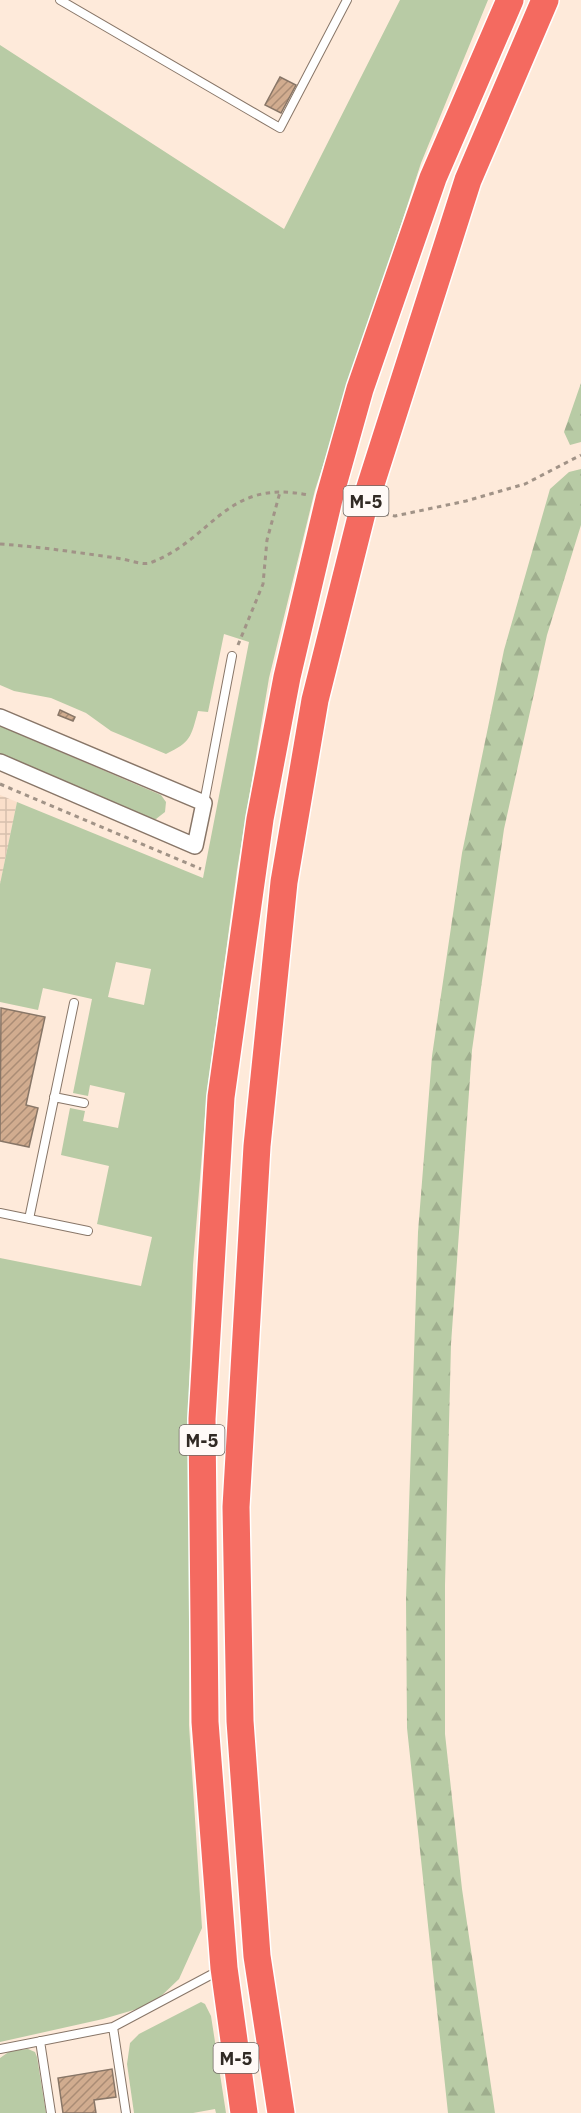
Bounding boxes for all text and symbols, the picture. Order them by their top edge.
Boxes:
road number: М-5 [344,486,388,516]
road number: М-5 [180,1425,224,1455]
road number: М-5 [214,2043,258,2073]

